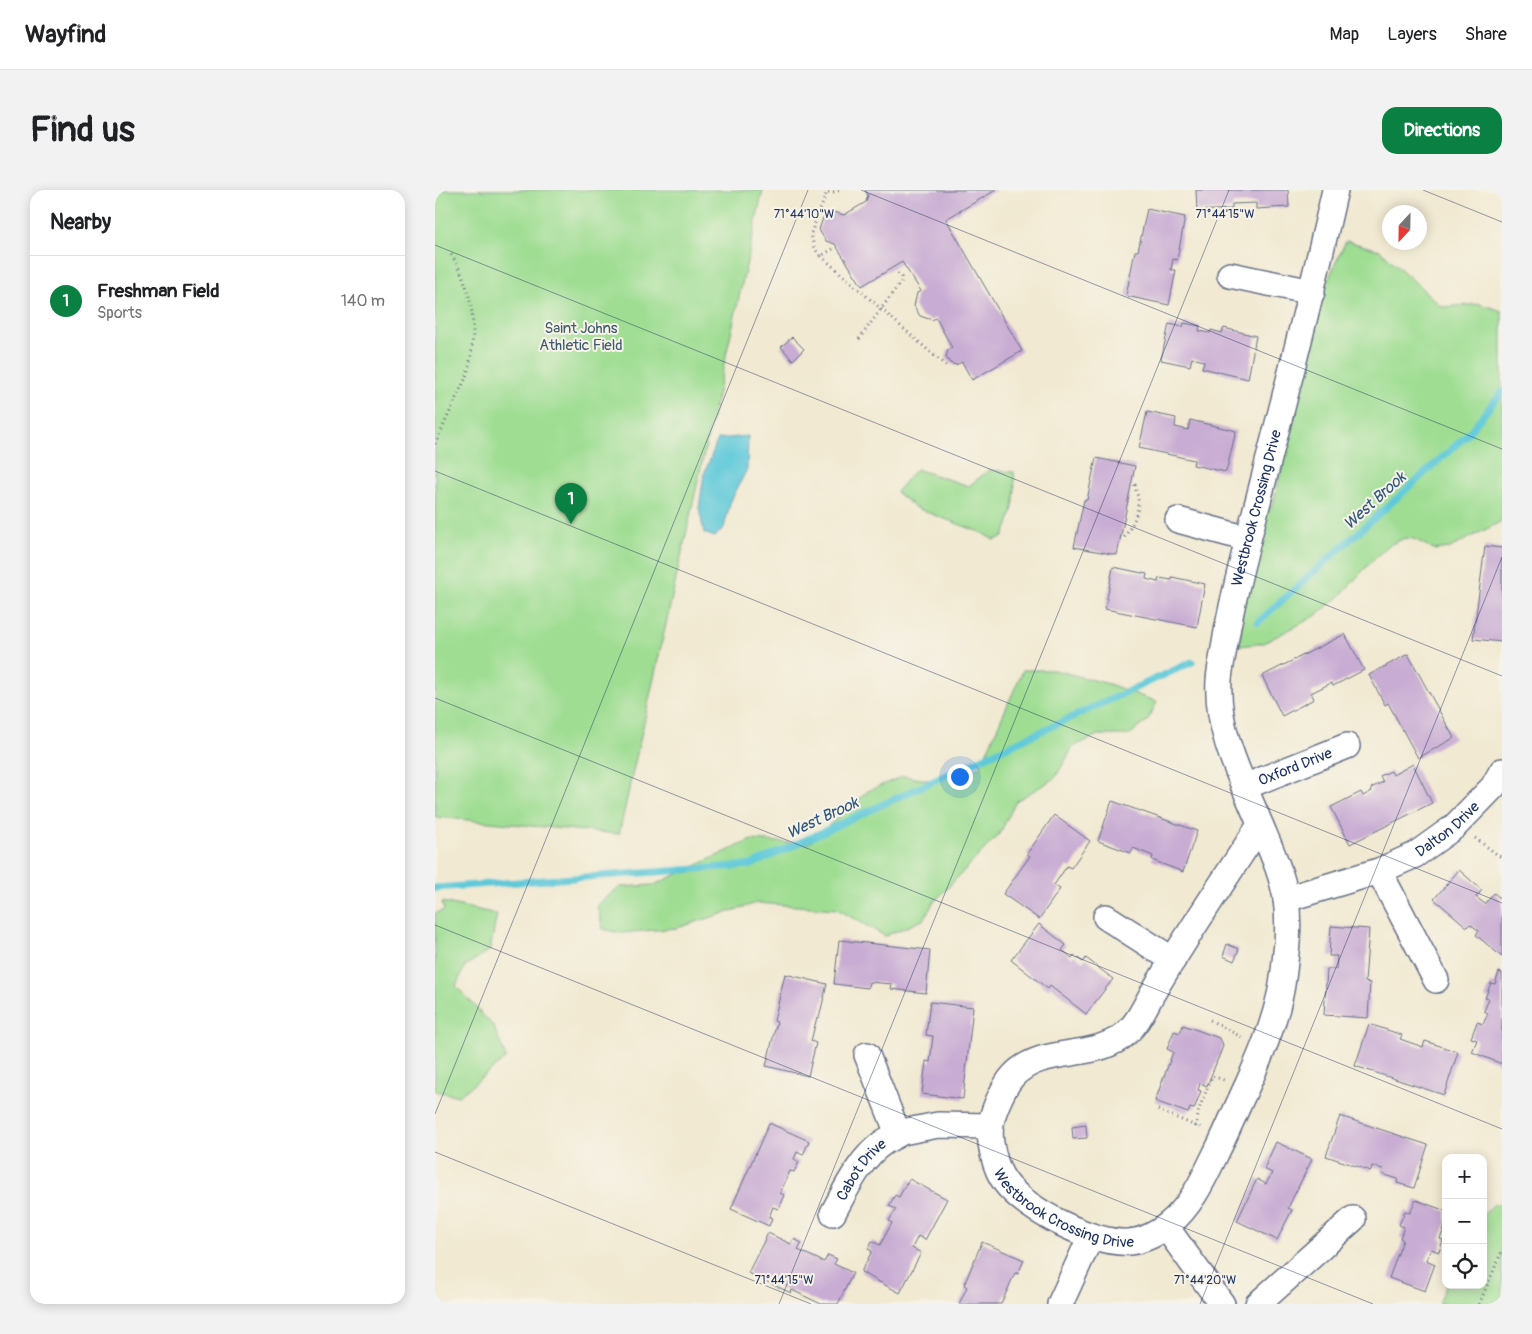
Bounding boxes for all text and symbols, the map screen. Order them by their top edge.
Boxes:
text: Wayfind [25,20,106,49]
text: Map [1330,23,1359,46]
text: Layers [1387,23,1437,46]
text: Share [1465,23,1507,46]
button: Directions [1382,107,1502,154]
text: Find us [30,108,135,152]
north arrow [1382,205,1427,250]
text: 71°44'10"W [774,207,834,222]
text: 71°44'15"W [1196,207,1254,222]
text: Nearby [50,209,111,236]
text: Freshman Field [97,279,220,303]
text: 1 [63,291,69,311]
text: 140 m [341,291,385,311]
text: Sports [97,303,142,323]
park label: Saint Johns Athletic Field [539,319,623,355]
street label: Westbrook Crossing Drive [1228,427,1286,588]
water label: West Brook [1339,467,1411,534]
pin: 1 [555,483,587,524]
street label: Oxford Drive [1256,744,1336,790]
your location [947,764,973,790]
water label: West Brook [783,792,863,843]
street label: Dalton Drive [1412,797,1484,862]
street label: Cabot Drive [832,1134,891,1204]
map controls [1442,1154,1487,1289]
button: + [1442,1154,1487,1199]
street label: Westbrook Crossing Drive [989,1165,1136,1252]
button: − [1442,1199,1487,1244]
button: locate [1442,1244,1487,1289]
text: 71°44'15"W [755,1273,813,1288]
text: 71°44'20"W [1174,1273,1236,1288]

